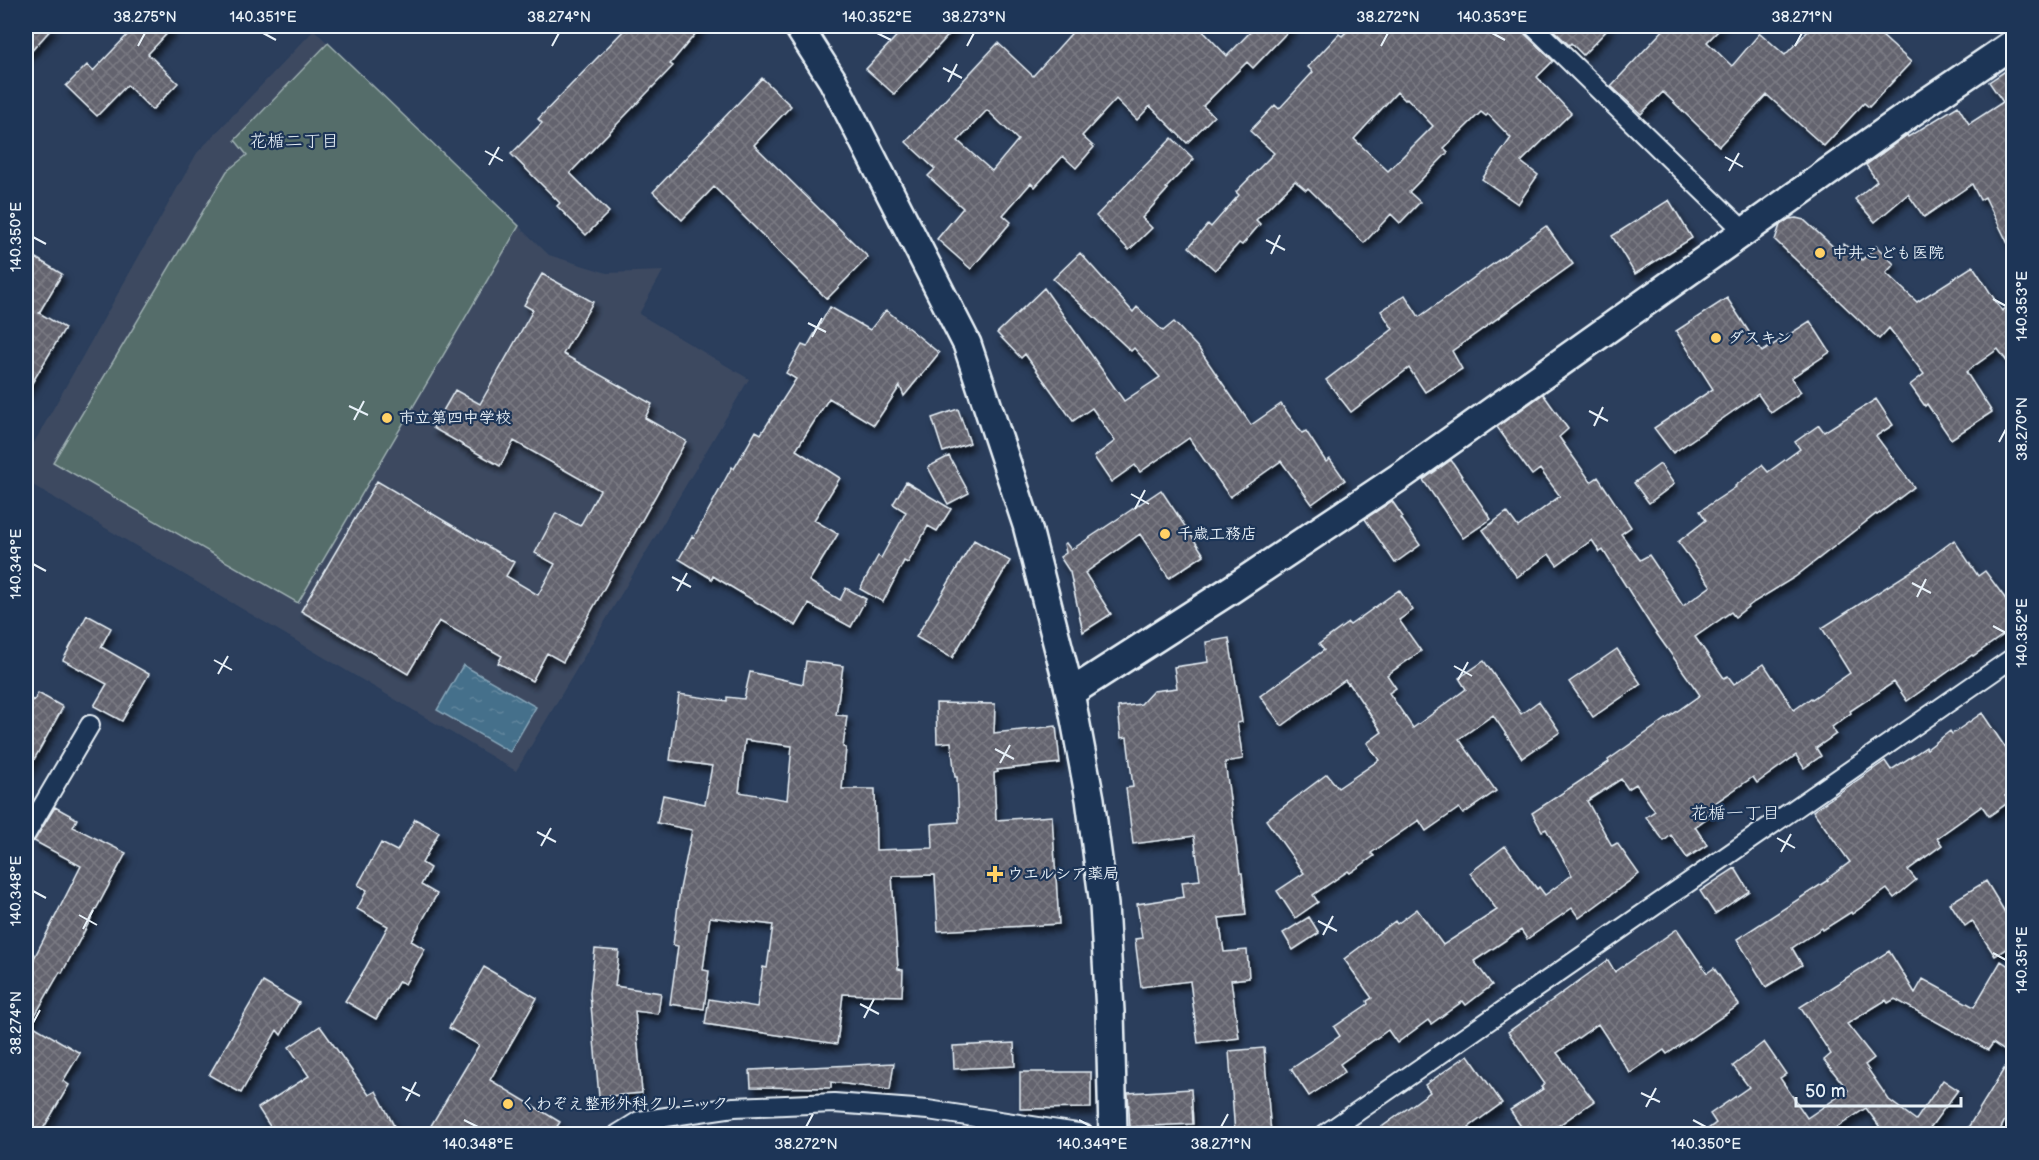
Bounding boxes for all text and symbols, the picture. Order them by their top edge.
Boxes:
text: 38.275°N [113,8,177,27]
text: 140.351°E [229,8,297,27]
text: 38.274°N [527,8,591,27]
text: 140.352°E [842,8,912,27]
text: 38.273°N [942,8,1006,27]
text: 38.272°N [1356,8,1420,27]
text: 140.353°E [1457,8,1527,27]
text: 38.271°N [1771,8,1833,27]
district label: 花楯二丁目 [249,131,339,152]
text: 140.350°E [7,202,26,272]
place label: 中井こども医院 [1832,244,1944,263]
marker: 中井こども医院 [1813,246,1827,260]
text: 140.353°E [2013,271,2032,341]
place label: ダスキン [1728,329,1792,348]
marker: ダスキン [1709,331,1723,345]
text: 38.270°N [2013,397,2032,461]
place label: 市立第四中学校 [399,409,511,428]
marker: 市立第四中学校 [380,411,394,425]
place label: 千歳工務店 [1177,525,1257,544]
marker: 千歳工務店 [1158,527,1172,541]
text: 140.349°E [7,529,26,599]
text: 140.352°E [2013,598,2032,668]
district label: 花楯一丁目 [1690,803,1780,824]
text: 140.348°E [7,856,26,926]
place label: ウエルシア薬局 [1007,865,1119,884]
marker: ウエルシア薬局 [988,867,1002,881]
text: 140.351°E [2013,926,2032,994]
text: 38.274°N [7,991,26,1055]
scale bar [1796,1070,1961,1108]
text: 50 m [1805,1081,1846,1102]
place label: くわぞえ整形外科クリニック [520,1095,728,1114]
marker: くわぞえ整形外科クリニック [501,1097,515,1111]
text: 140.348°E [443,1135,513,1154]
text: 38.272°N [774,1135,838,1154]
text: 140.349°E [1057,1135,1127,1154]
text: 38.271°N [1190,1135,1252,1154]
text: 140.350°E [1671,1135,1741,1154]

